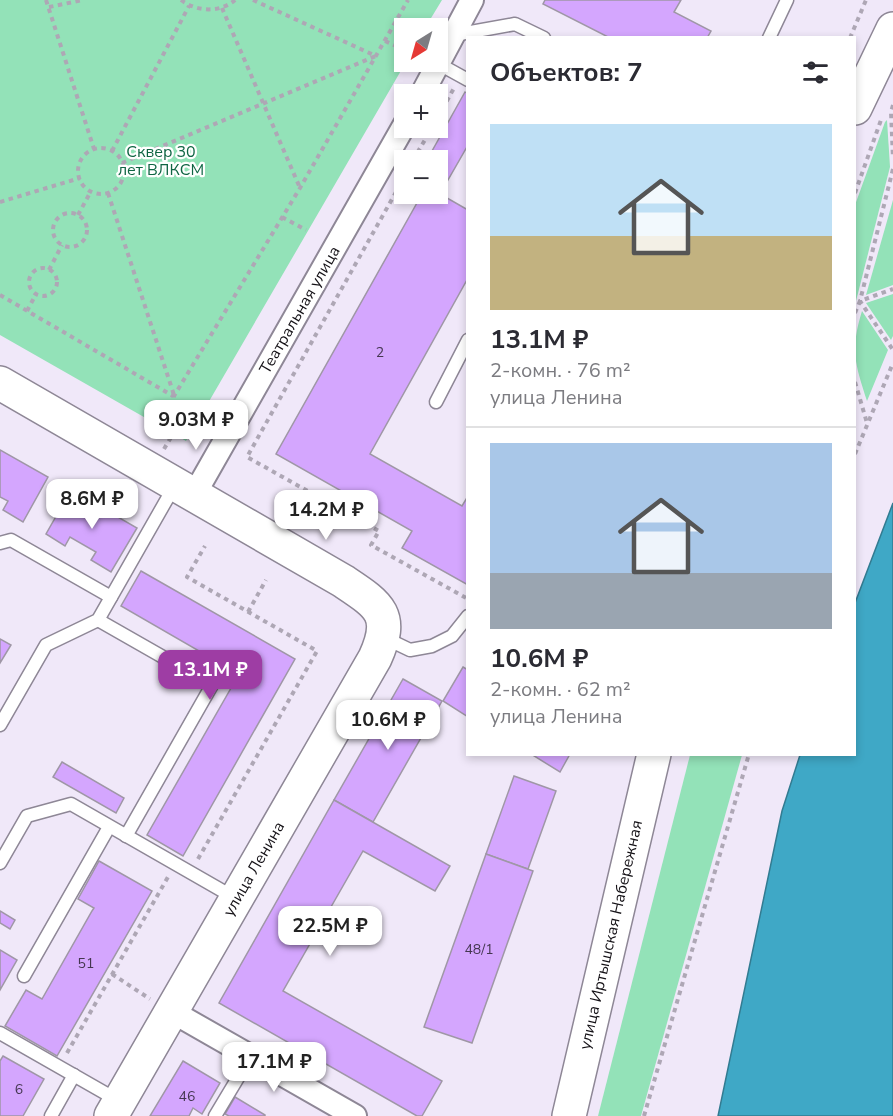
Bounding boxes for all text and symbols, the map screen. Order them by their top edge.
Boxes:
north arrow [394,18,448,72]
map controls [394,18,448,204]
text: Объектов: 7 [490,55,643,90]
icon: filters [799,56,832,89]
button: + [394,84,448,138]
park label: Сквер 30 лет ВЛКСМ [118,141,204,181]
button: − [394,150,448,204]
icon: home [607,163,715,271]
street label: Театральная улица [254,242,346,378]
text: 13.1M ₽ [490,322,588,357]
house number: 2 [376,343,384,362]
text: 2-комн. · 76 m² [490,357,631,384]
text: улица Ленина [490,384,623,411]
pin: 9.03M ₽ [141,400,251,451]
text: 9.03M ₽ [158,406,234,433]
pin: 8.6M ₽ [43,479,141,530]
icon: home [607,482,715,590]
text: 8.6M ₽ [60,485,124,512]
pin: 14.2M ₽ [271,490,381,541]
text: 14.2M ₽ [288,496,364,523]
text: 10.6M ₽ [490,641,588,676]
pin: 13.1M ₽ [155,650,265,701]
text: 13.1M ₽ [172,656,248,683]
text: 2-комн. · 62 m² [490,676,631,703]
pin: 10.6M ₽ [333,700,443,751]
text: улица Ленина [490,703,623,730]
text: 10.6M ₽ [350,706,426,733]
street label: улица Ленина [218,818,290,920]
street label: улица Иртышская Набережная [574,818,648,1052]
pin: 22.5M ₽ [275,906,385,957]
text: 22.5M ₽ [292,912,368,939]
house number: 48/1 [464,940,494,959]
house number: 51 [78,954,94,973]
pin: 17.1M ₽ [219,1042,329,1093]
text: 17.1M ₽ [236,1048,312,1075]
house number: 6 [15,1080,23,1099]
house number: 46 [179,1087,195,1106]

